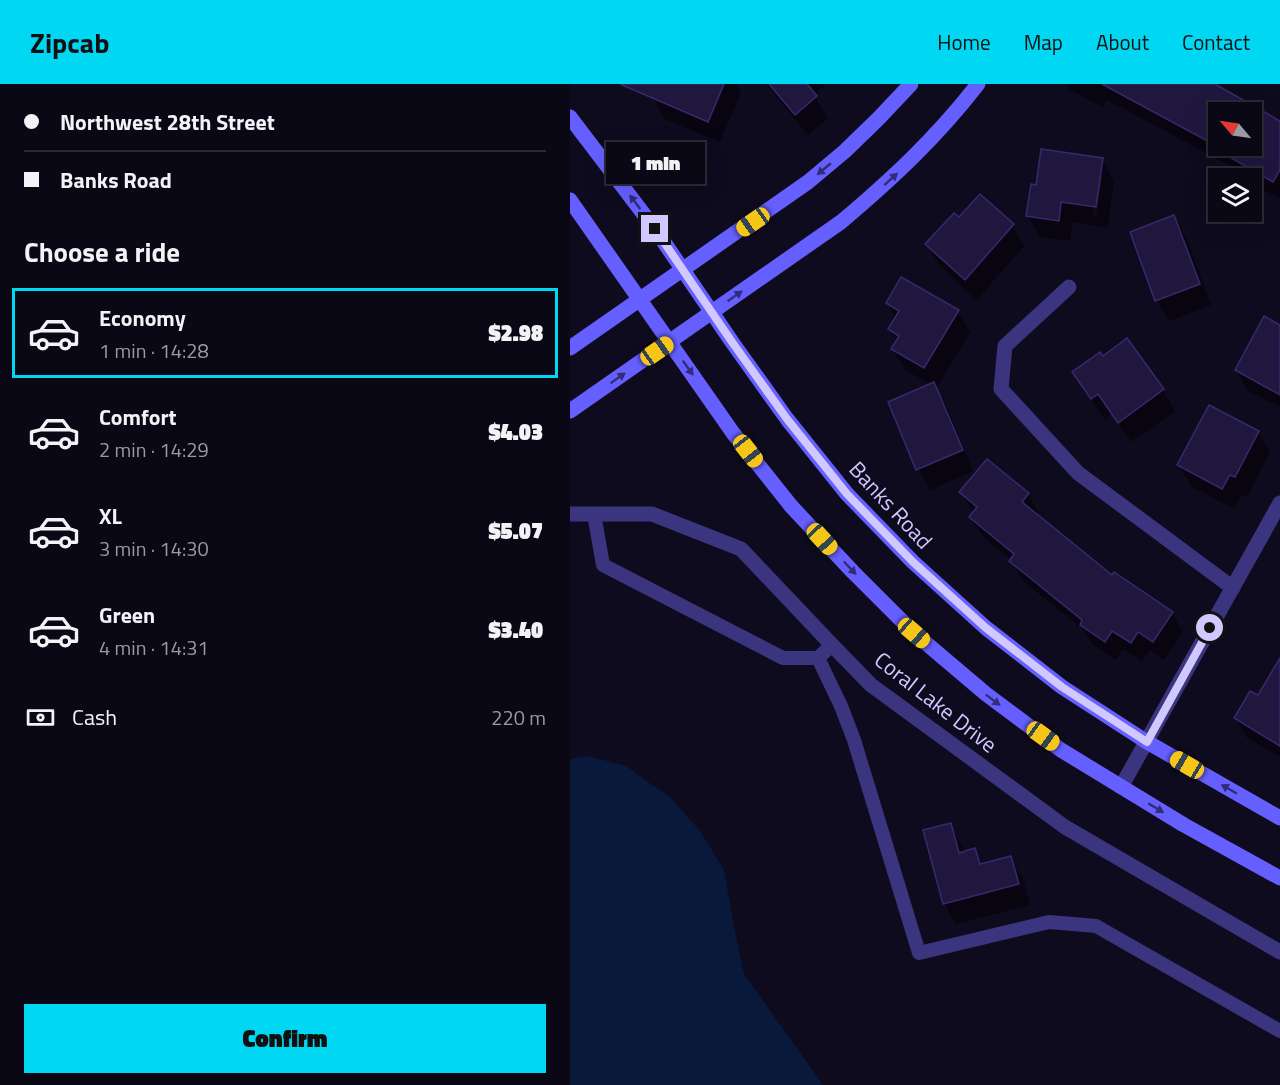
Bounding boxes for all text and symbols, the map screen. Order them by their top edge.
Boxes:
text: Zipcab [30,21,109,64]
text: Home [937,26,991,58]
text: Map [1024,26,1063,58]
text: About [1096,26,1149,58]
text: Contact [1182,26,1250,58]
north arrow [1208,102,1262,156]
map controls [1208,102,1262,222]
text: Northwest 28th Street [60,105,275,139]
callout: 1 min [606,142,704,184]
text: 1 min [631,147,680,178]
one-way arrow [816,162,832,175]
text: Banks Road [60,163,172,197]
button: layers [1208,168,1262,222]
one-way arrow [883,172,898,186]
one-way arrow [629,195,641,211]
car [733,204,773,240]
route end [641,215,668,242]
text: Choose a ride [24,231,180,272]
one-way arrow [727,290,743,302]
text: Economy [99,301,186,335]
icon: car [27,306,81,360]
text: $2.98 [488,316,543,350]
car [637,333,677,369]
text: 1 min · 14:28 [99,335,209,366]
one-way arrow [682,359,694,375]
one-way arrow [610,372,626,384]
text: Comfort [99,400,177,434]
icon: car [27,405,81,459]
text: $4.03 [488,415,543,449]
car [730,431,766,471]
text: 2 min · 14:29 [99,434,209,465]
street label: Banks Road [841,453,941,557]
text: XL [99,499,122,533]
icon: car [27,504,81,558]
text: $5.07 [488,514,543,548]
car [803,520,841,558]
text: 3 min · 14:30 [99,533,209,564]
one-way arrow [842,561,856,575]
text: Green [99,598,155,632]
icon: car [27,603,81,657]
text: $3.40 [488,613,543,647]
car [895,614,933,652]
route start [1196,614,1223,641]
text: 4 min · 14:31 [99,632,209,663]
street label: Coral Lake Drive [867,643,1005,761]
one-way arrow [985,694,1001,706]
text: Cash [72,700,117,734]
icon: cash [24,701,57,734]
text: 220 m [491,702,546,733]
car [1023,718,1063,754]
car [1167,748,1207,782]
one-way arrow [1220,784,1237,794]
one-way arrow [1148,802,1164,813]
button: Confirm [24,1004,546,1073]

